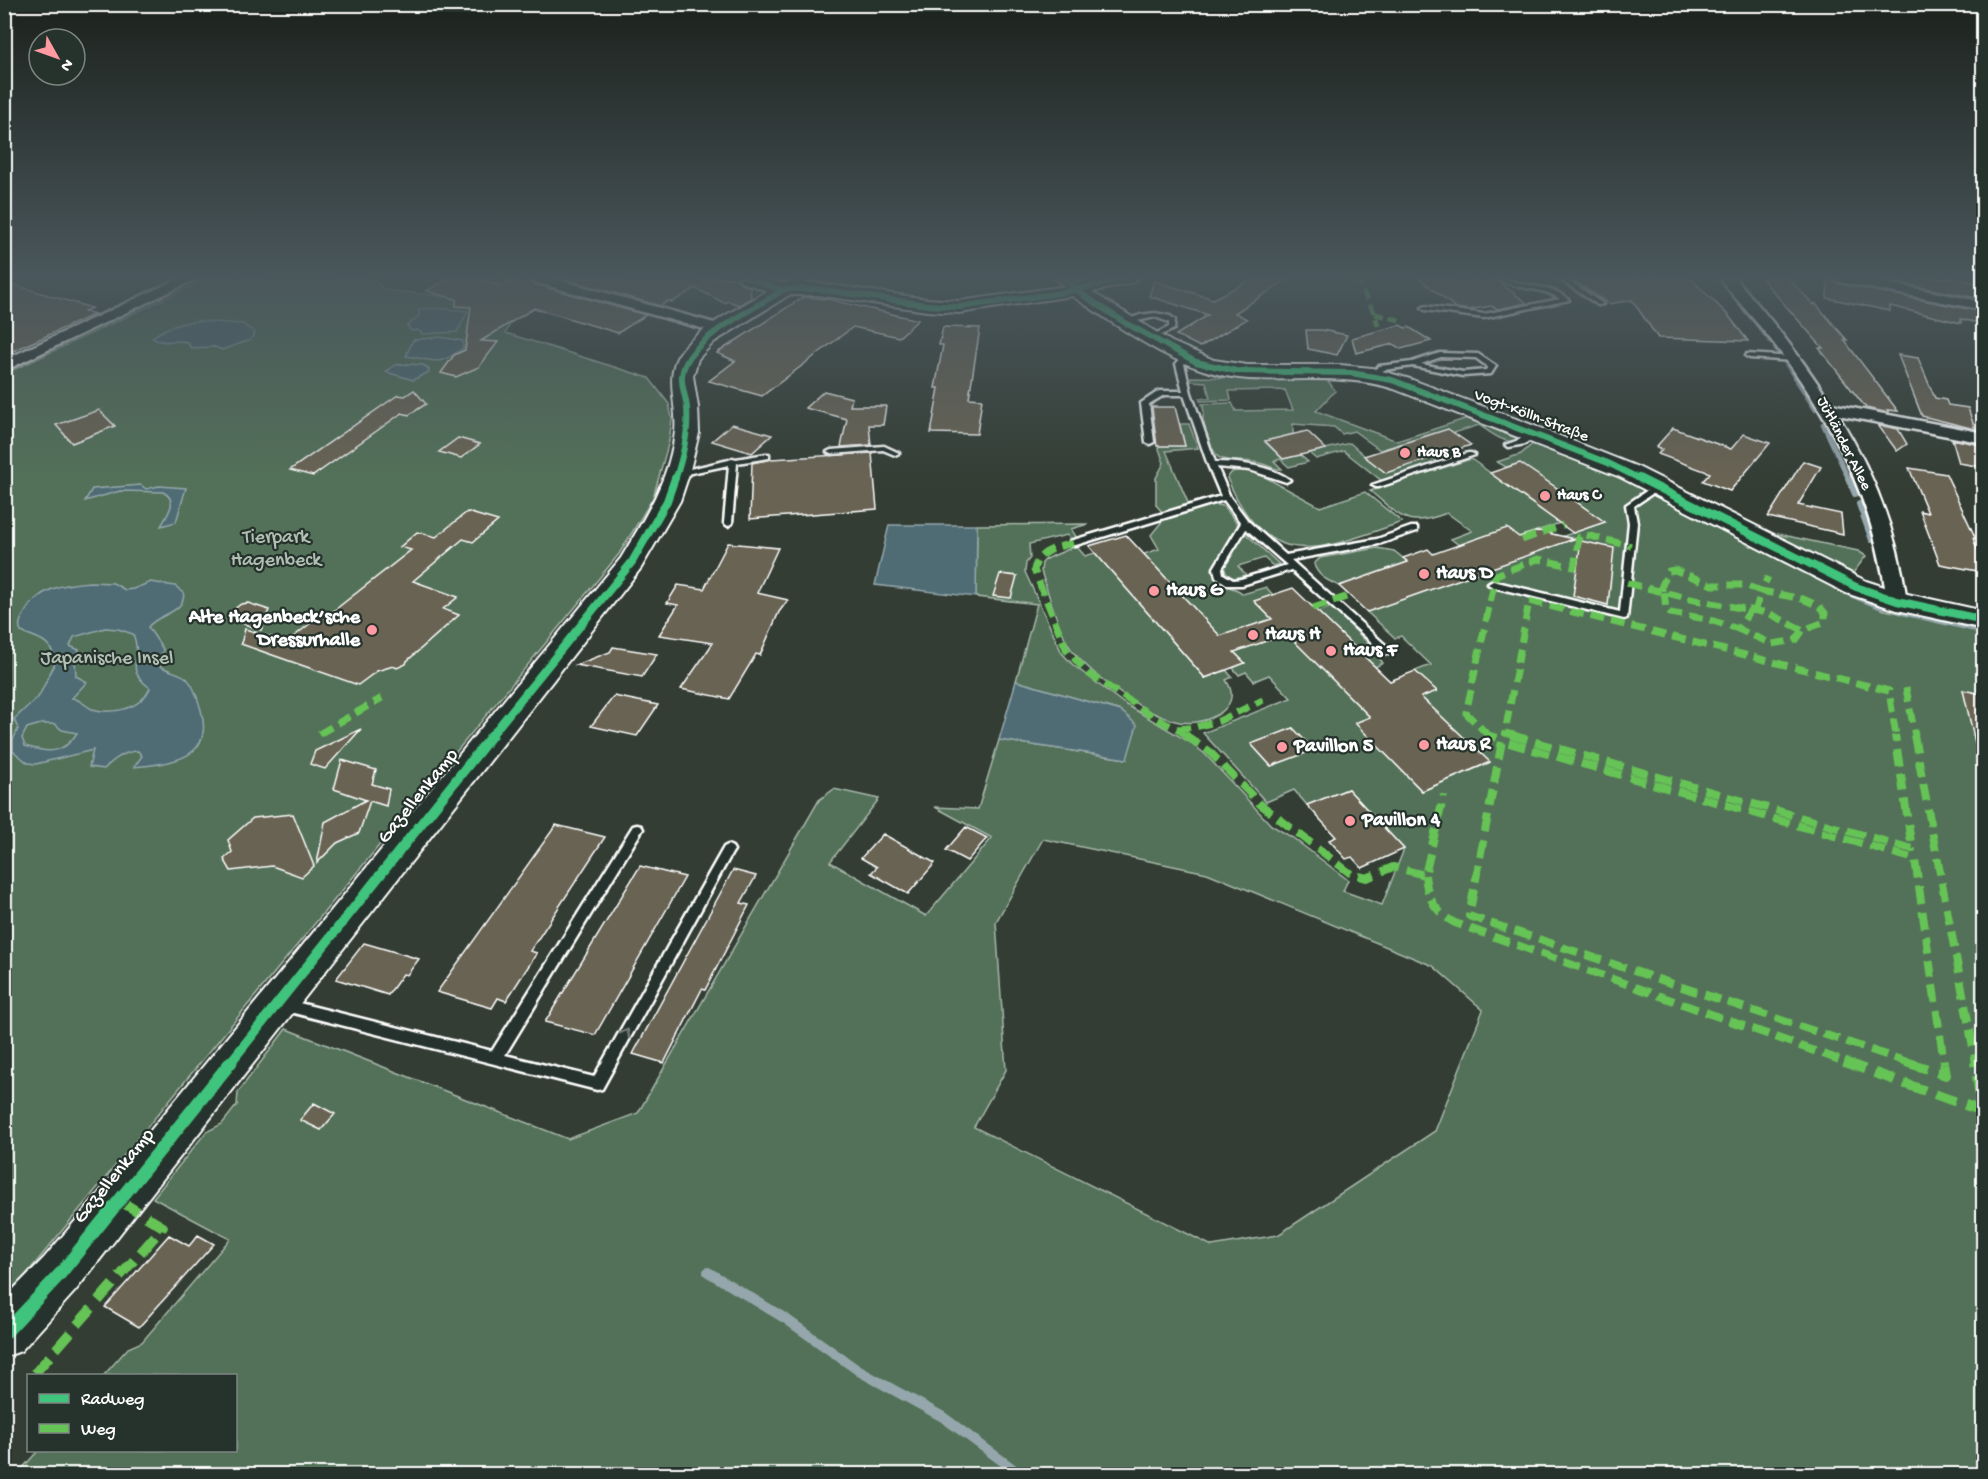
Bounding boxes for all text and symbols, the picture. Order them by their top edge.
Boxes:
north arrow [27,27,87,87]
text: N [55,54,76,75]
street label: Vogt-Kölln-Straße [1470,386,1592,448]
street label: Jütländer Allee [1811,394,1875,495]
place label: Haus B [1417,444,1461,463]
marker: Haus B [1398,446,1412,460]
place label: Haus C [1557,487,1602,506]
marker: Haus C [1538,489,1552,503]
park label: Tierpark Hagenbeck [231,527,323,573]
place label: Haus D [1436,563,1494,586]
marker: Haus D [1417,567,1431,581]
place label: Haus G [1166,580,1224,603]
marker: Haus G [1147,584,1161,598]
place label: Alte Hagenbeck’sche Dressurhalle [188,607,361,653]
marker: Alte Hagenbeck’sche Dressurhalle [365,623,379,637]
place label: Haus H [1265,624,1321,647]
marker: Haus H [1246,628,1260,642]
place label: Haus F [1343,640,1399,663]
marker: Haus F [1324,644,1338,658]
park label: Japanische Insel [41,648,173,671]
place label: Haus R [1436,734,1492,757]
place label: Pavillon 5 [1293,736,1374,759]
marker: Haus R [1417,738,1431,752]
marker: Pavillon 5 [1275,740,1289,754]
street label: Gazellenkamp [374,745,464,849]
place label: Pavillon 4 [1361,810,1441,833]
marker: Pavillon 4 [1343,814,1357,828]
one-way arrow [619,1028,630,1039]
street label: Gazellenkamp [70,1125,160,1229]
legend [27,1374,237,1452]
text: Radweg [81,1390,144,1411]
text: Weg [81,1420,116,1441]

